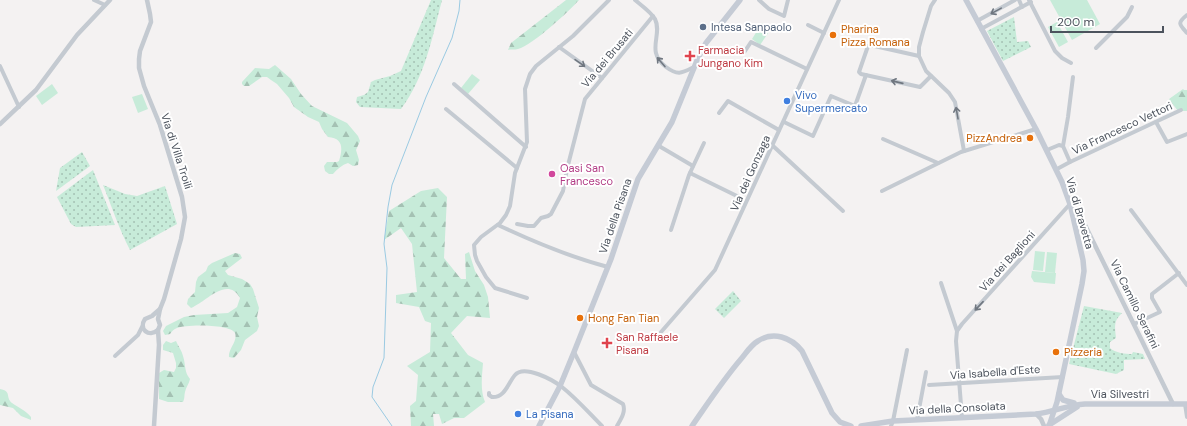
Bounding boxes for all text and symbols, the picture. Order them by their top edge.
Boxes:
one-way arrow [990,7,1002,15]
scale bar [1051,8,1163,34]
text: 200 m [1057,14,1094,30]
place label: Intesa Sanpaolo [711,20,792,34]
marker: Intesa Sanpaolo [698,22,708,32]
place label: Pharina Pizza Romana [841,22,910,49]
street label: Via dei Brusati [578,26,636,90]
marker: Pharina Pizza Romana [828,30,838,40]
place label: Farmacia Jungano Kim [698,43,763,70]
marker: Farmacia Jungano Kim [685,51,695,61]
one-way arrow [657,56,666,67]
one-way arrow [575,59,586,67]
one-way arrow [891,78,904,85]
place label: Vivo Supermercato [795,88,868,115]
marker: Vivo Supermercato [782,96,792,106]
street label: Via Francesco Vettori [1069,99,1175,157]
one-way arrow [953,106,961,119]
street label: Via di Villa Troili [158,111,196,191]
place label: PizzAndrea [966,131,1022,145]
street label: Via dei Gonzaga [727,133,773,213]
marker: PizzAndrea [1025,133,1035,143]
place label: Oasi San Francesco [560,161,613,188]
marker: Oasi San Francesco [547,169,557,179]
street label: Via di Bravetta [1063,175,1097,251]
street label: Via della Pisana [596,177,634,255]
street label: Via dei Baglioni [976,228,1038,294]
street label: Via Camillo Serafini [1107,257,1163,351]
one-way arrow [974,301,983,311]
place label: Hong Fan Tian [588,311,659,325]
marker: Hong Fan Tian [575,313,585,323]
place label: San Raffaele Pisana [616,330,678,357]
marker: San Raffaele Pisana [601,337,613,349]
place label: Pizzeria [1064,345,1102,359]
marker: Pizzeria [1051,347,1061,357]
street label: Via Isabella d'Este [949,362,1041,382]
street label: Via Silvestri [1091,387,1149,401]
street label: Via della Consolata [908,398,1006,418]
place label: La Pisana [526,407,574,421]
marker: La Pisana [513,409,523,419]

